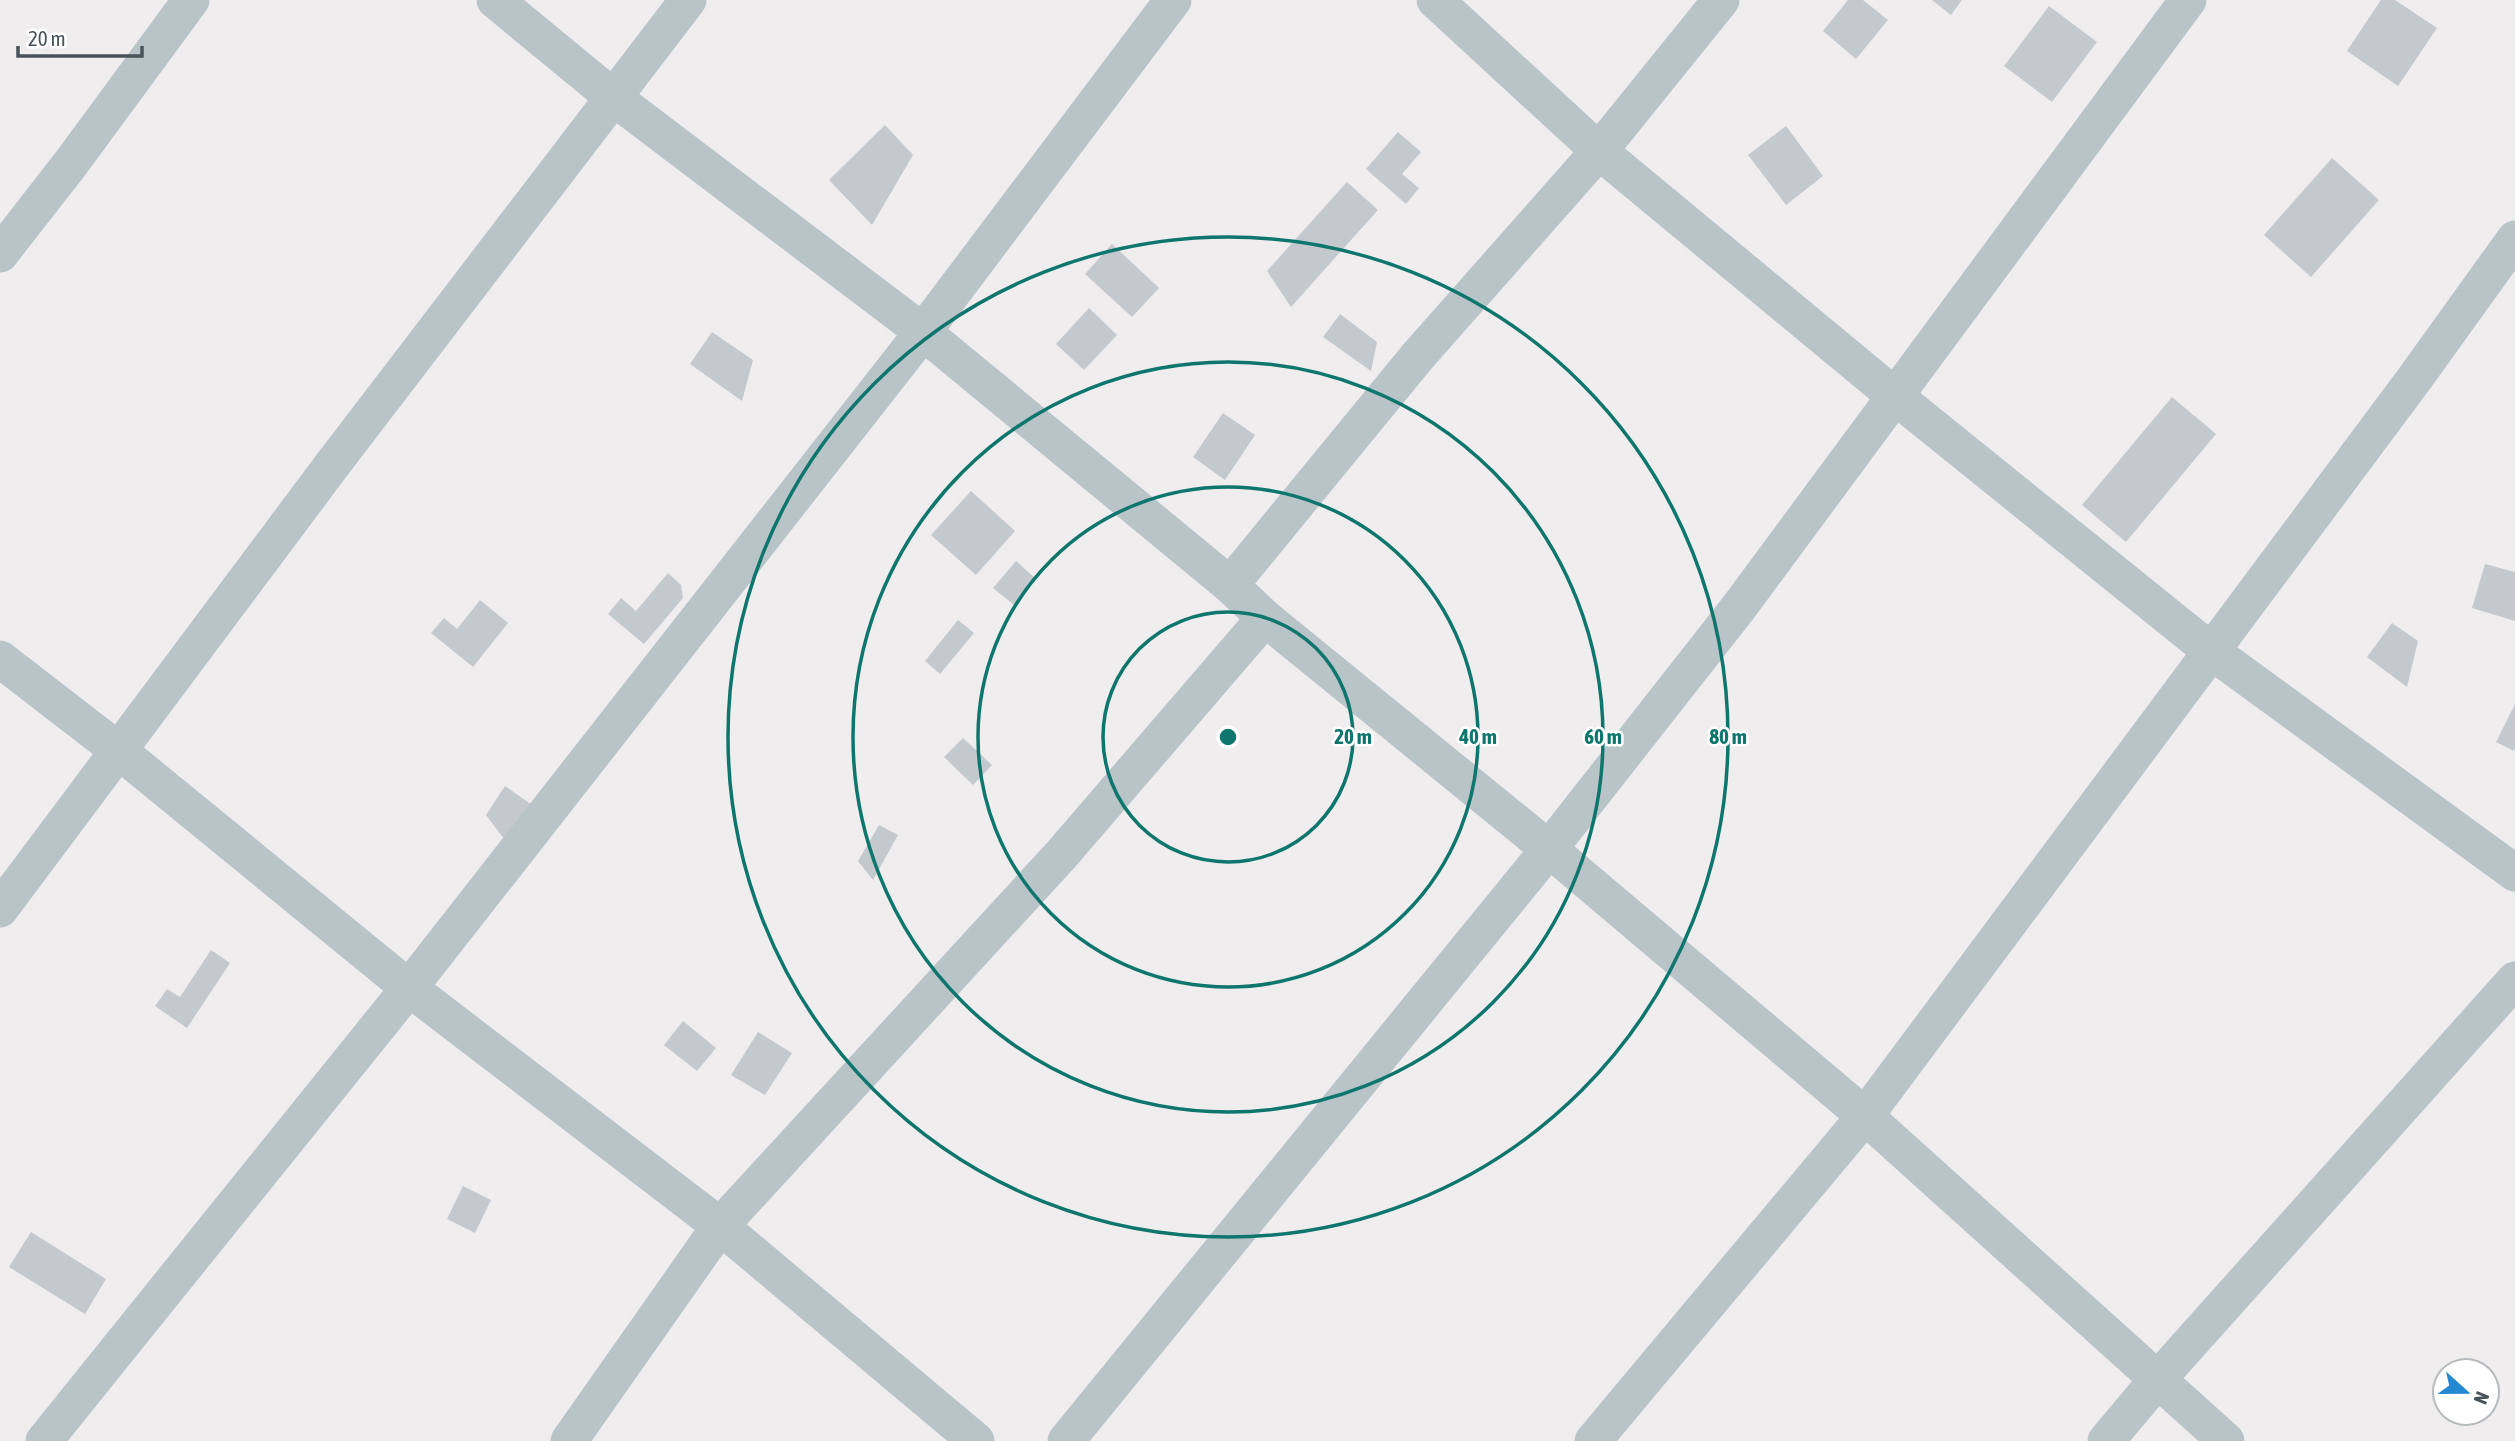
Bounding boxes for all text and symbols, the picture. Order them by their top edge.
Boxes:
scale bar [18,14,142,58]
text: 20 m [28,26,66,50]
text: 20 m [1334,724,1372,748]
text: 40 m [1458,724,1497,748]
text: 60 m [1584,724,1622,748]
text: 80 m [1709,724,1747,748]
centre of rings [1216,725,1240,749]
north arrow [2431,1357,2501,1427]
text: N [2470,1389,2494,1407]

